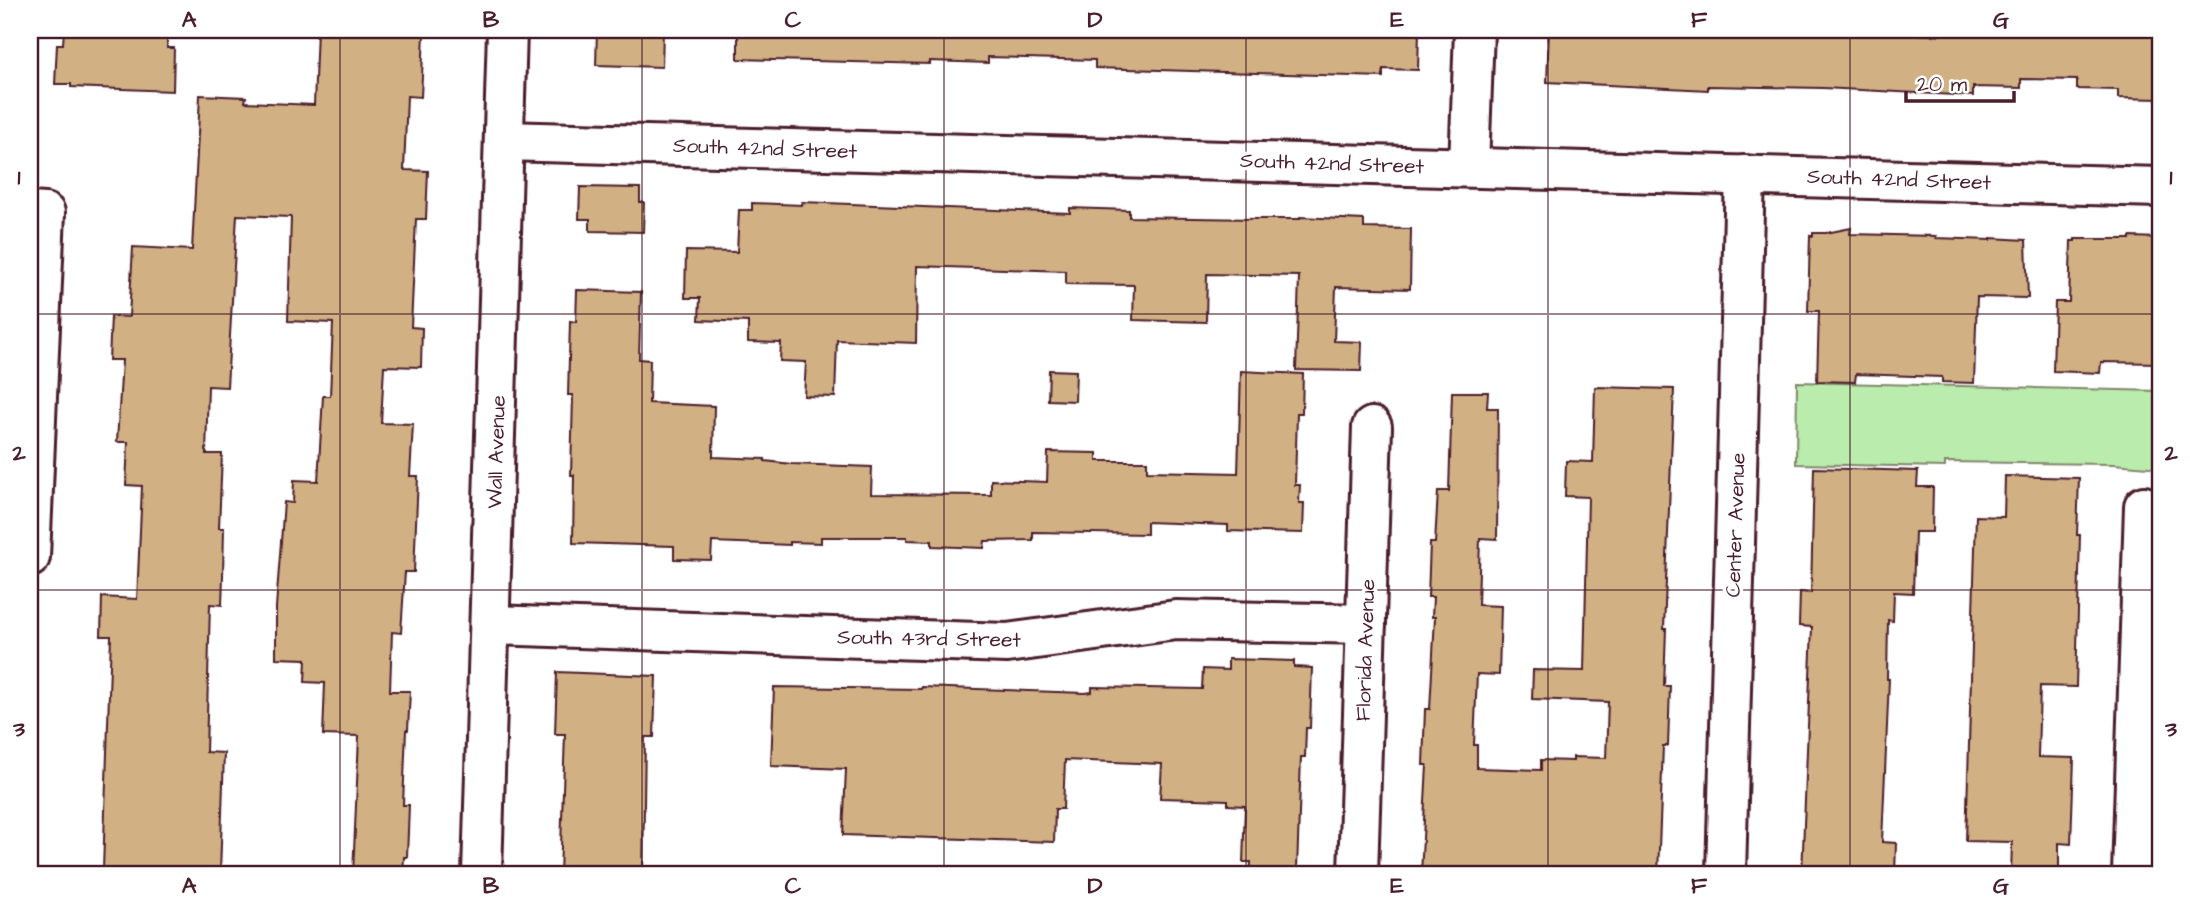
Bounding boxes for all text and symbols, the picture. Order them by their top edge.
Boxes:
text: A [182,4,197,36]
text: B [483,4,500,36]
text: C [785,4,802,36]
text: D [1088,4,1103,36]
text: E [1390,4,1404,36]
text: F [1691,4,1708,36]
text: G [1993,4,2009,36]
scale bar [1906,60,2015,104]
text: 20 m [1917,70,1968,99]
street label: South 42nd Street [673,131,858,166]
street label: South 42nd Street [1240,146,1425,181]
text: 1 [18,161,21,193]
text: 1 [2170,161,2173,193]
street label: South 42nd Street [1807,162,1992,197]
street label: Wall Avenue [480,395,513,509]
text: 2 [11,437,26,469]
text: 2 [2163,437,2178,469]
street label: Center Avenue [1718,452,1753,598]
street label: Florida Avenue [1349,578,1382,722]
street label: South 43rd Street [837,622,1022,655]
text: 3 [12,713,25,745]
text: 3 [2164,713,2177,745]
text: A [182,870,197,902]
text: B [483,870,500,902]
text: C [785,870,802,902]
text: D [1088,870,1103,902]
text: E [1390,870,1404,902]
text: F [1691,870,1708,902]
text: G [1993,870,2009,902]

